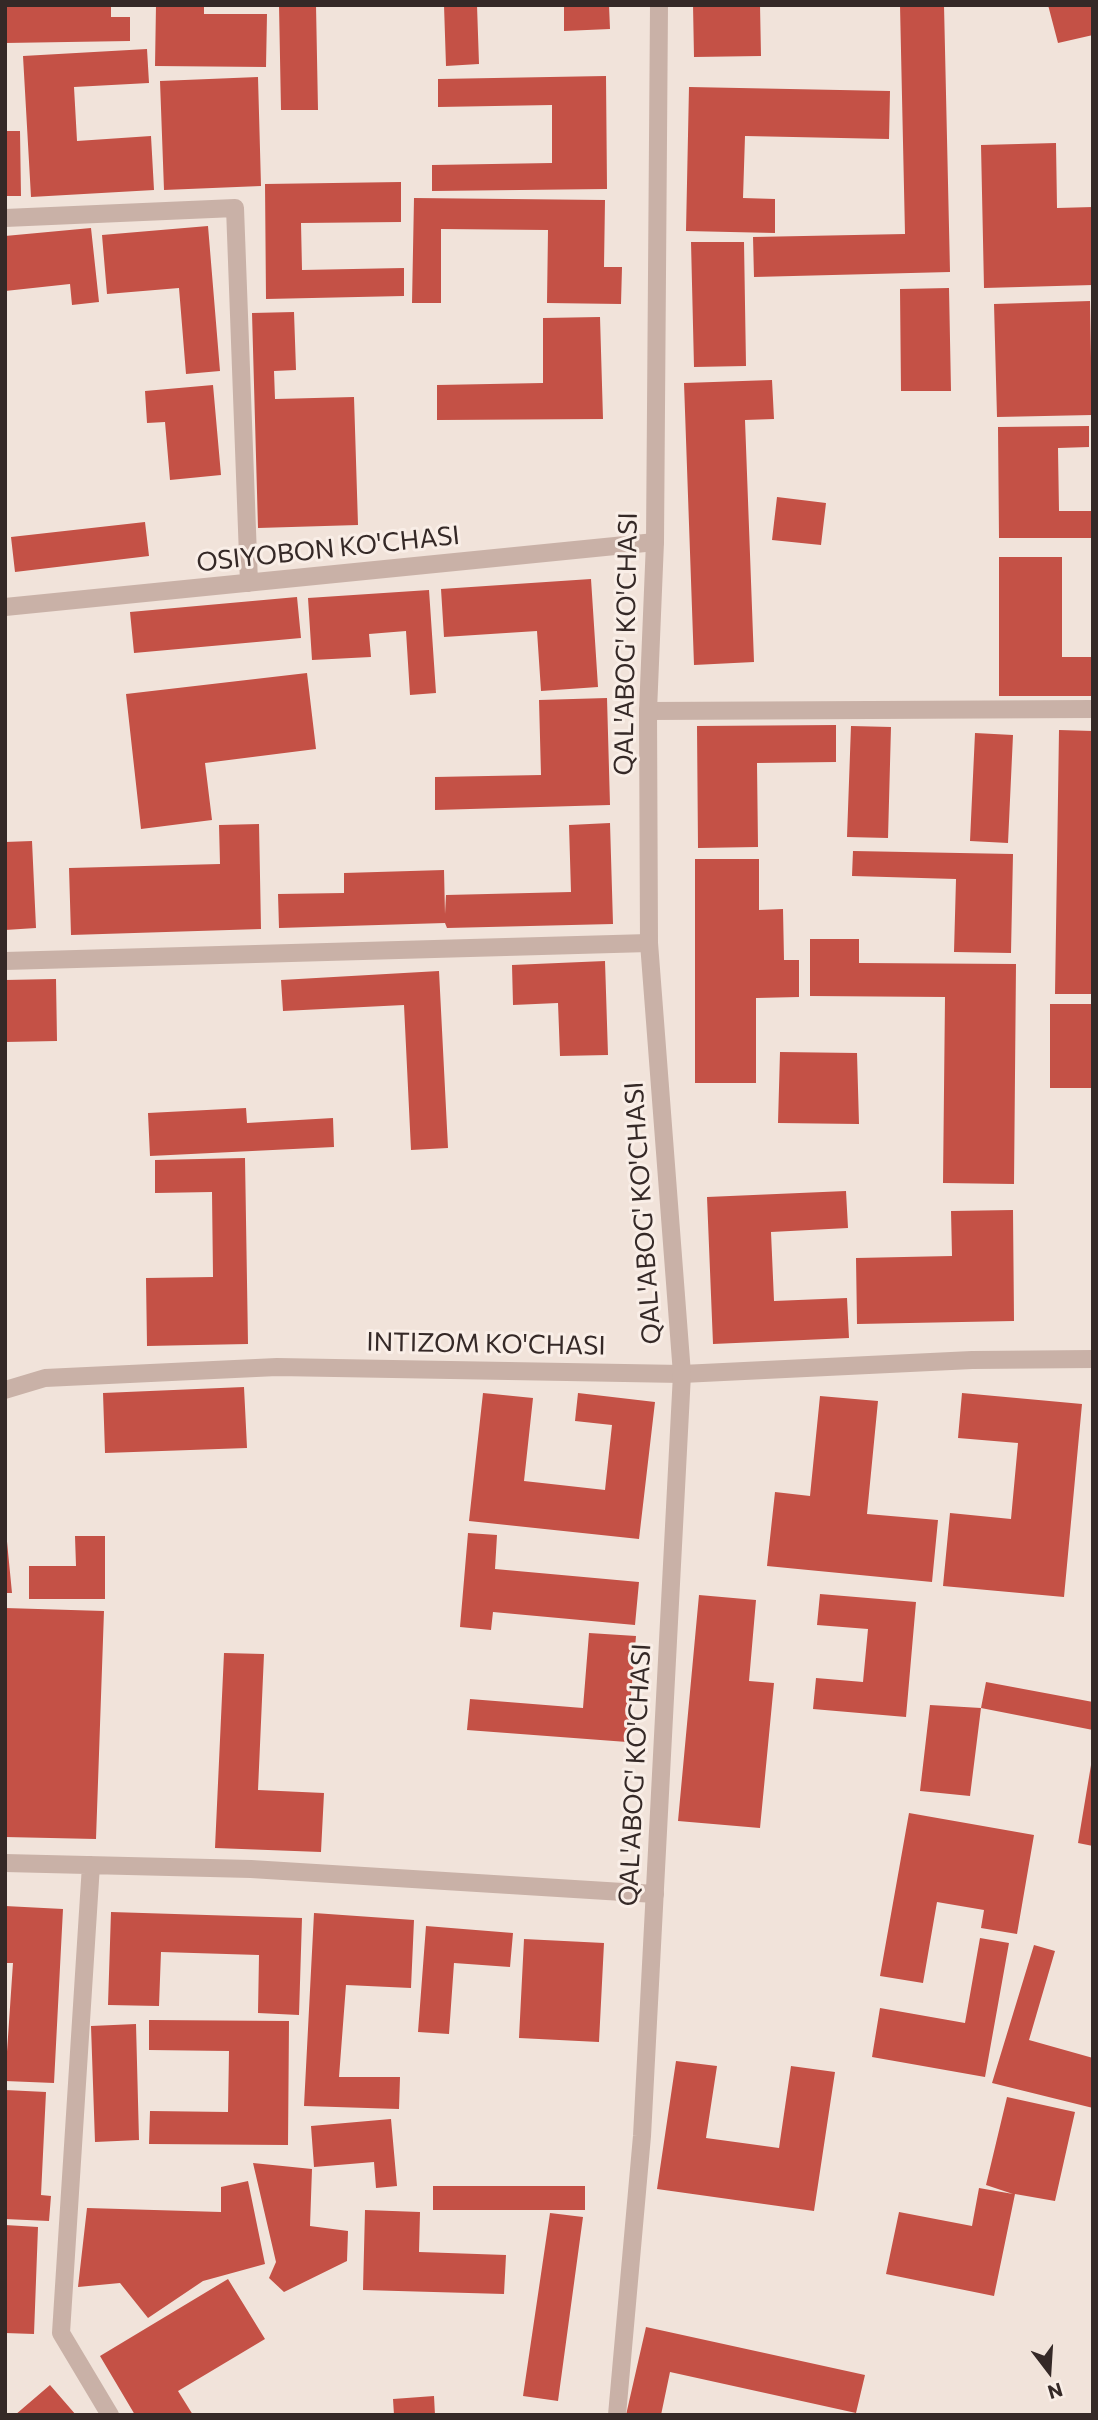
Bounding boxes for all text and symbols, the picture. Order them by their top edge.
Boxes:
street label: QAL'ABOG' KO'CHASI [608,512,644,776]
street label: OSIYOBON KO'CHASI [195,520,461,578]
street label: QAL'ABOG' KO'CHASI [618,1081,668,1345]
street label: INTIZOM KO'CHASI [366,1326,606,1362]
street label: QAL'ABOG' KO'CHASI [613,1643,657,1907]
north arrow [1014,2336,1084,2406]
text: N [1045,2378,1065,2405]

